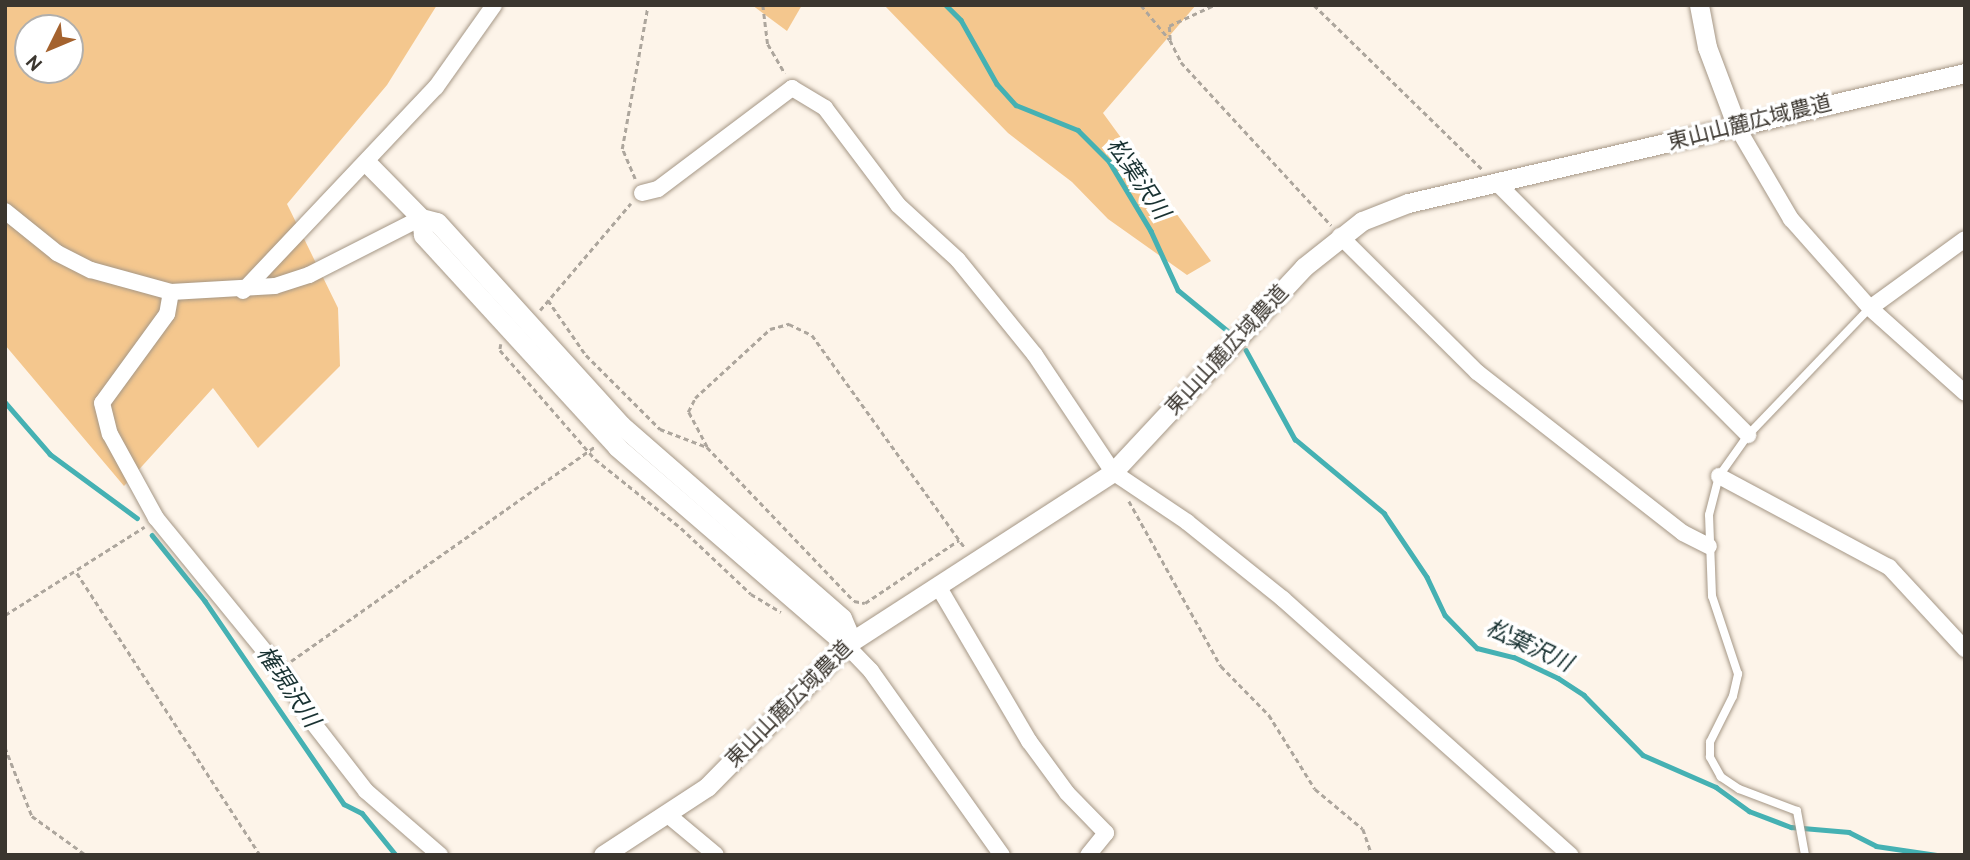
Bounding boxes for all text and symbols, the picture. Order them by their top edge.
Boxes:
north arrow [14,14,84,84]
text: N [22,49,49,75]
street label: 東山山麓広域農道 [1665,91,1835,157]
water label: 松葉沢川 [1099,134,1173,226]
street label: 東山山麓広域農道 [1161,281,1295,421]
water label: 松葉沢川 [1480,616,1576,680]
street label: 東山山麓広域農道 [722,637,858,773]
water label: 権現沢川 [249,642,323,734]

